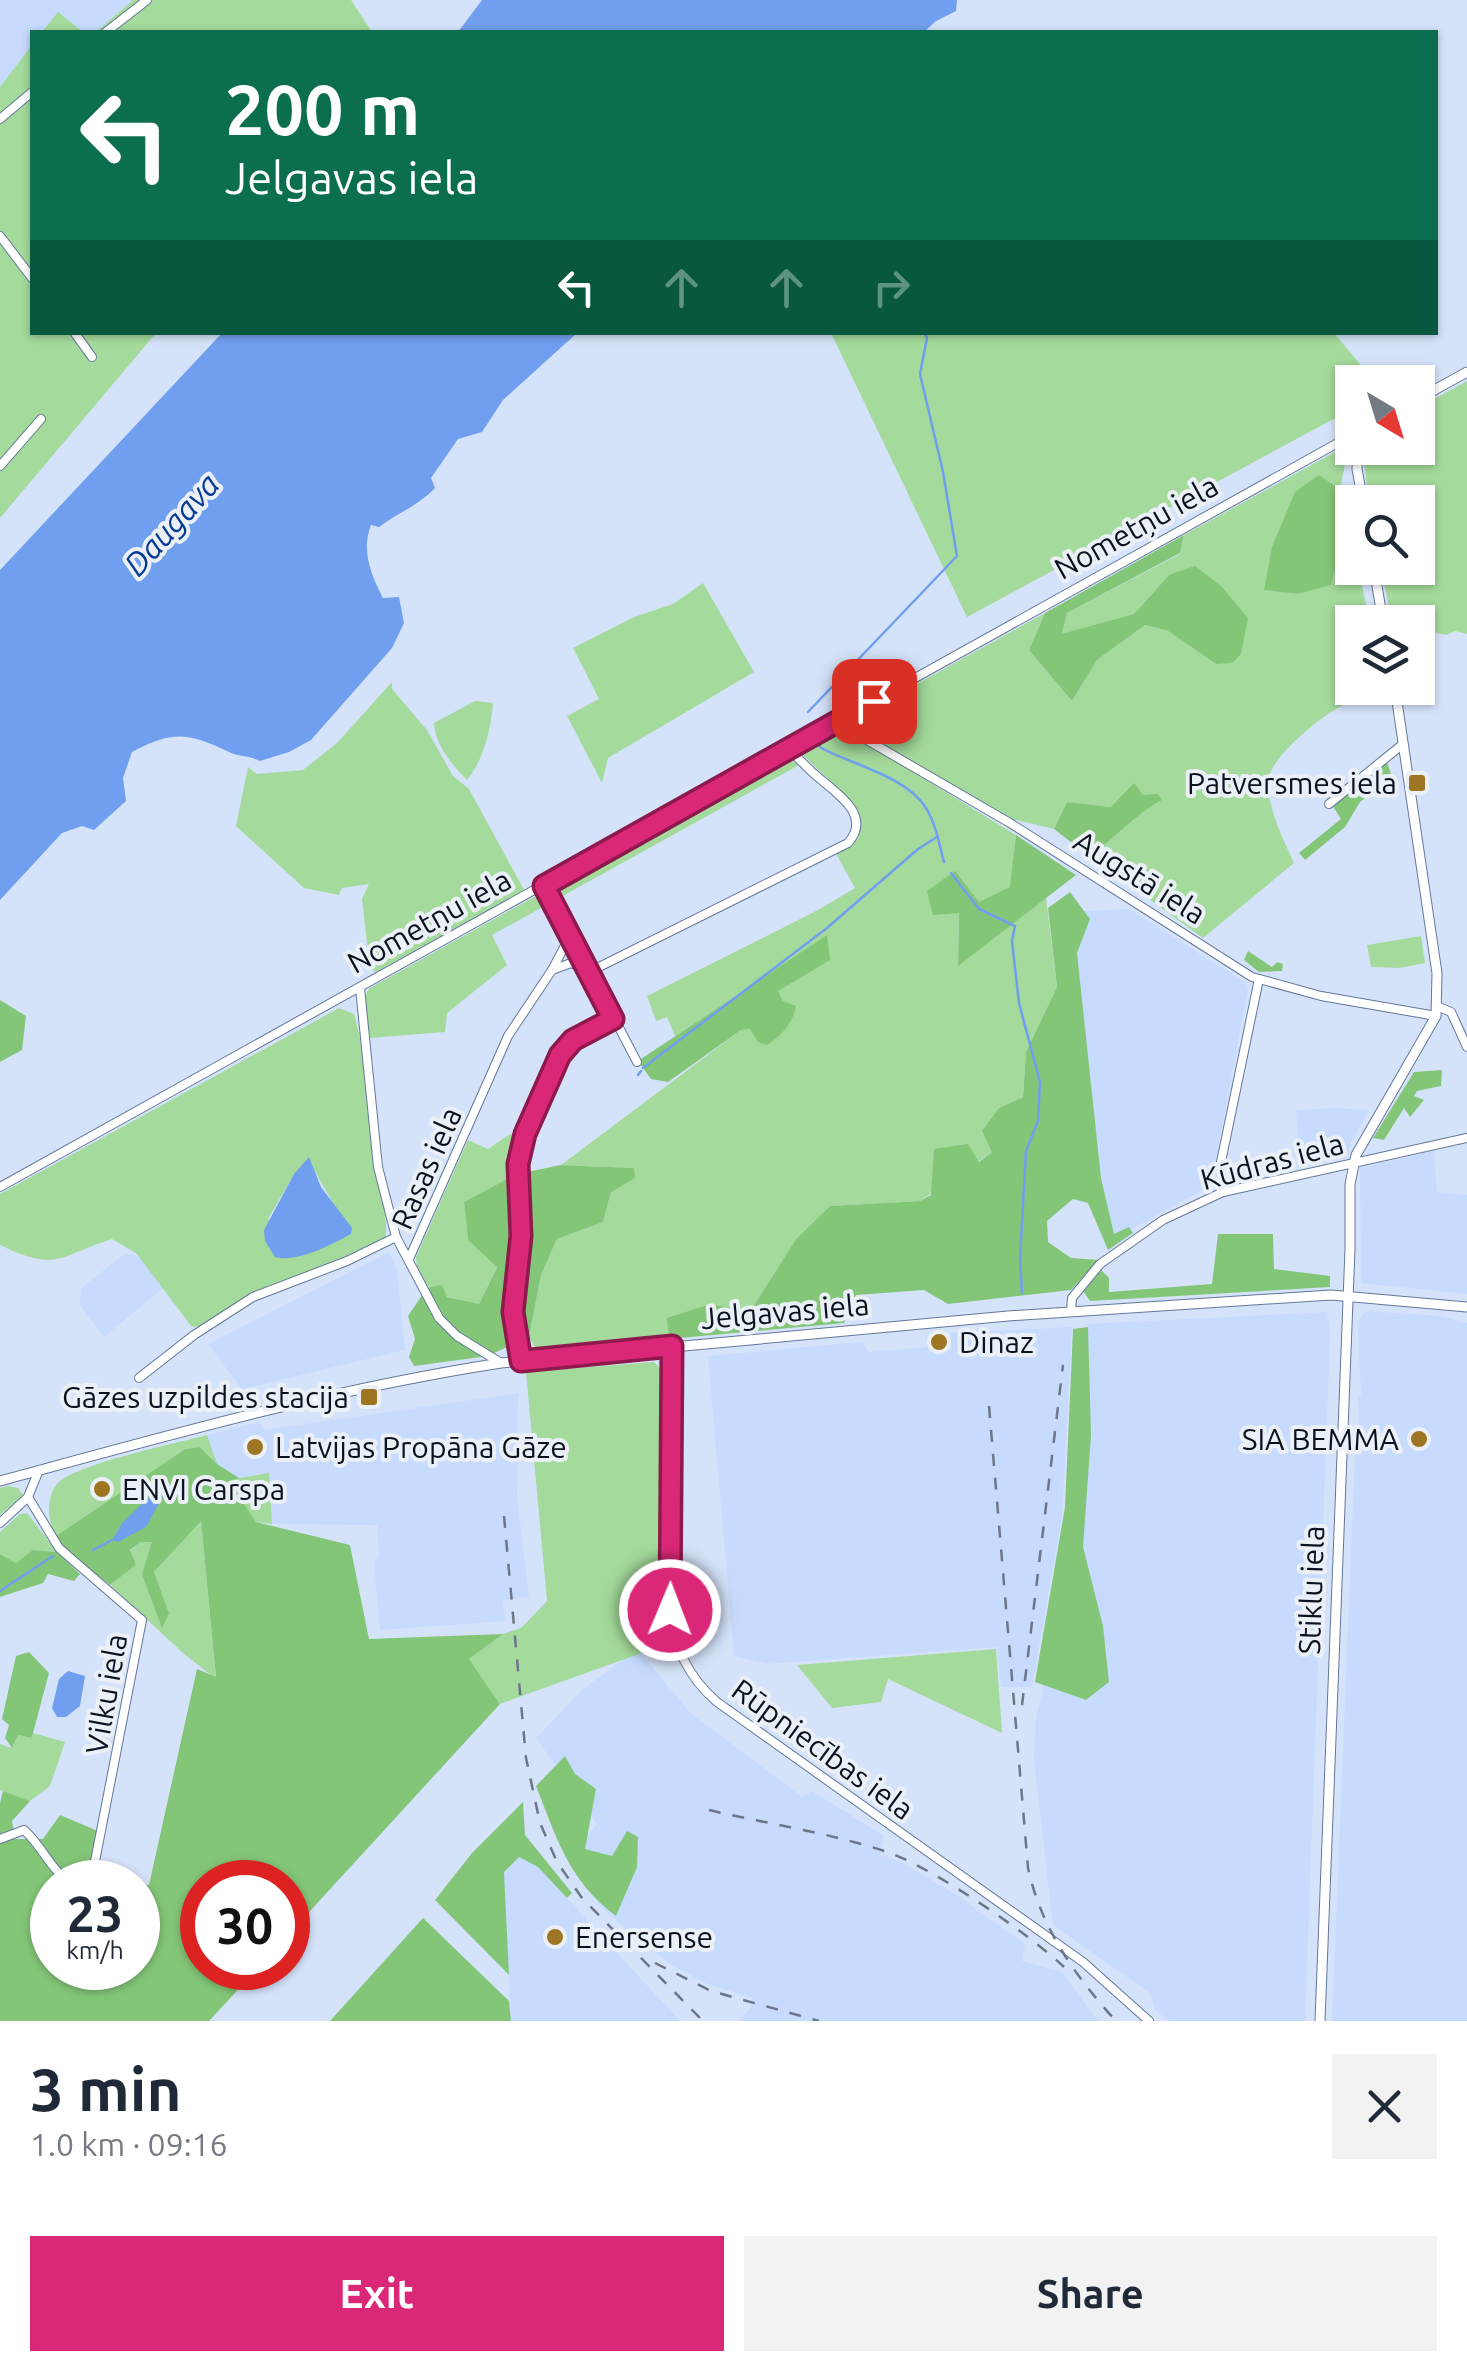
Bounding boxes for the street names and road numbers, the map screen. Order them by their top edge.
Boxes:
street label: Nometņu iela [1048,468,1224,586]
street label: Augstā iela [1068,823,1212,931]
street label: Nometņu iela [341,862,517,980]
street label: Rasas iela [384,1102,468,1234]
street label: Kūdras iela [1197,1126,1347,1196]
street label: Jelgavas iela [699,1287,871,1335]
street label: Stiklu iela [1292,1525,1330,1655]
street label: Vilku iela [79,1631,133,1757]
street label: Rūpniecības iela [726,1672,920,1826]

